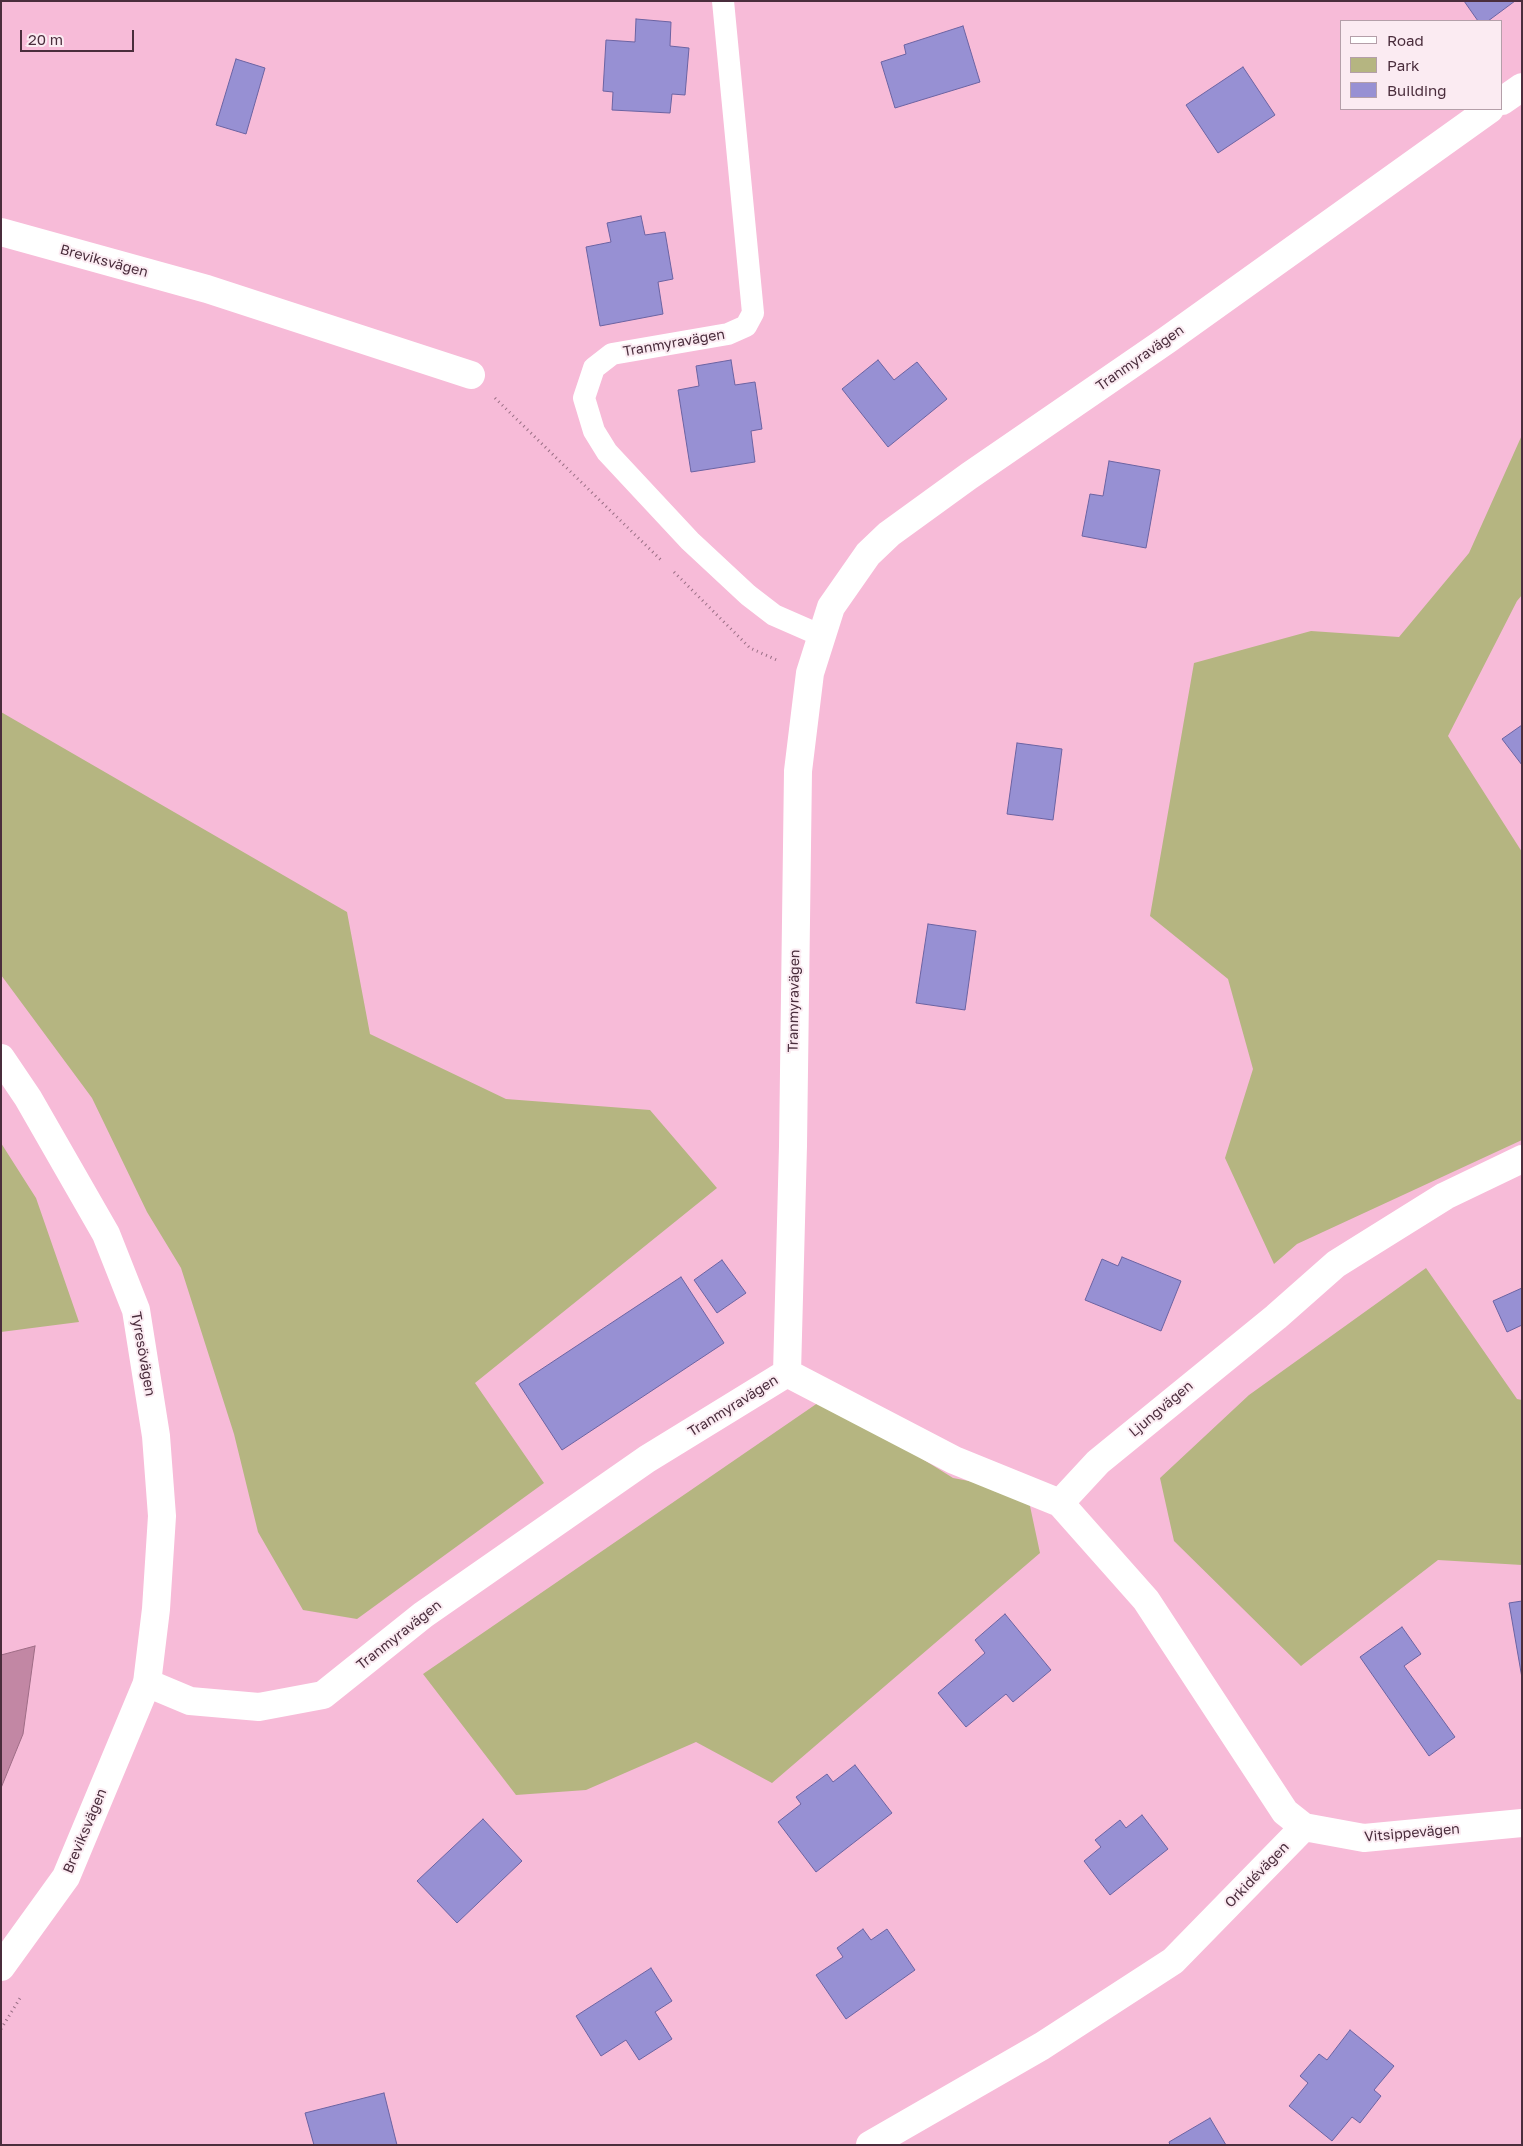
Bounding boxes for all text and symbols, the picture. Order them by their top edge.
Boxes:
scale bar [22,20,136,52]
legend [1340,20,1503,110]
text: 20 m [28,30,63,48]
text: Road [1387,31,1424,49]
text: Park [1387,56,1419,74]
text: Building [1387,81,1447,99]
street label: Breviksvägen [58,241,150,281]
street label: Tranmyravägen [1093,322,1187,394]
street label: Tranmyravägen [622,326,726,360]
street label: Tranmyravägen [785,949,803,1053]
street label: Tyresövägen [127,1311,159,1397]
street label: Tranmyravägen [685,1372,781,1440]
street label: Ljungvägen [1126,1377,1196,1441]
street label: Tranmyravägen [353,1597,445,1673]
street label: Breviksvägen [60,1786,110,1876]
street label: Vitsippevägen [1364,1820,1460,1846]
street label: Orkidévägen [1222,1839,1292,1911]

